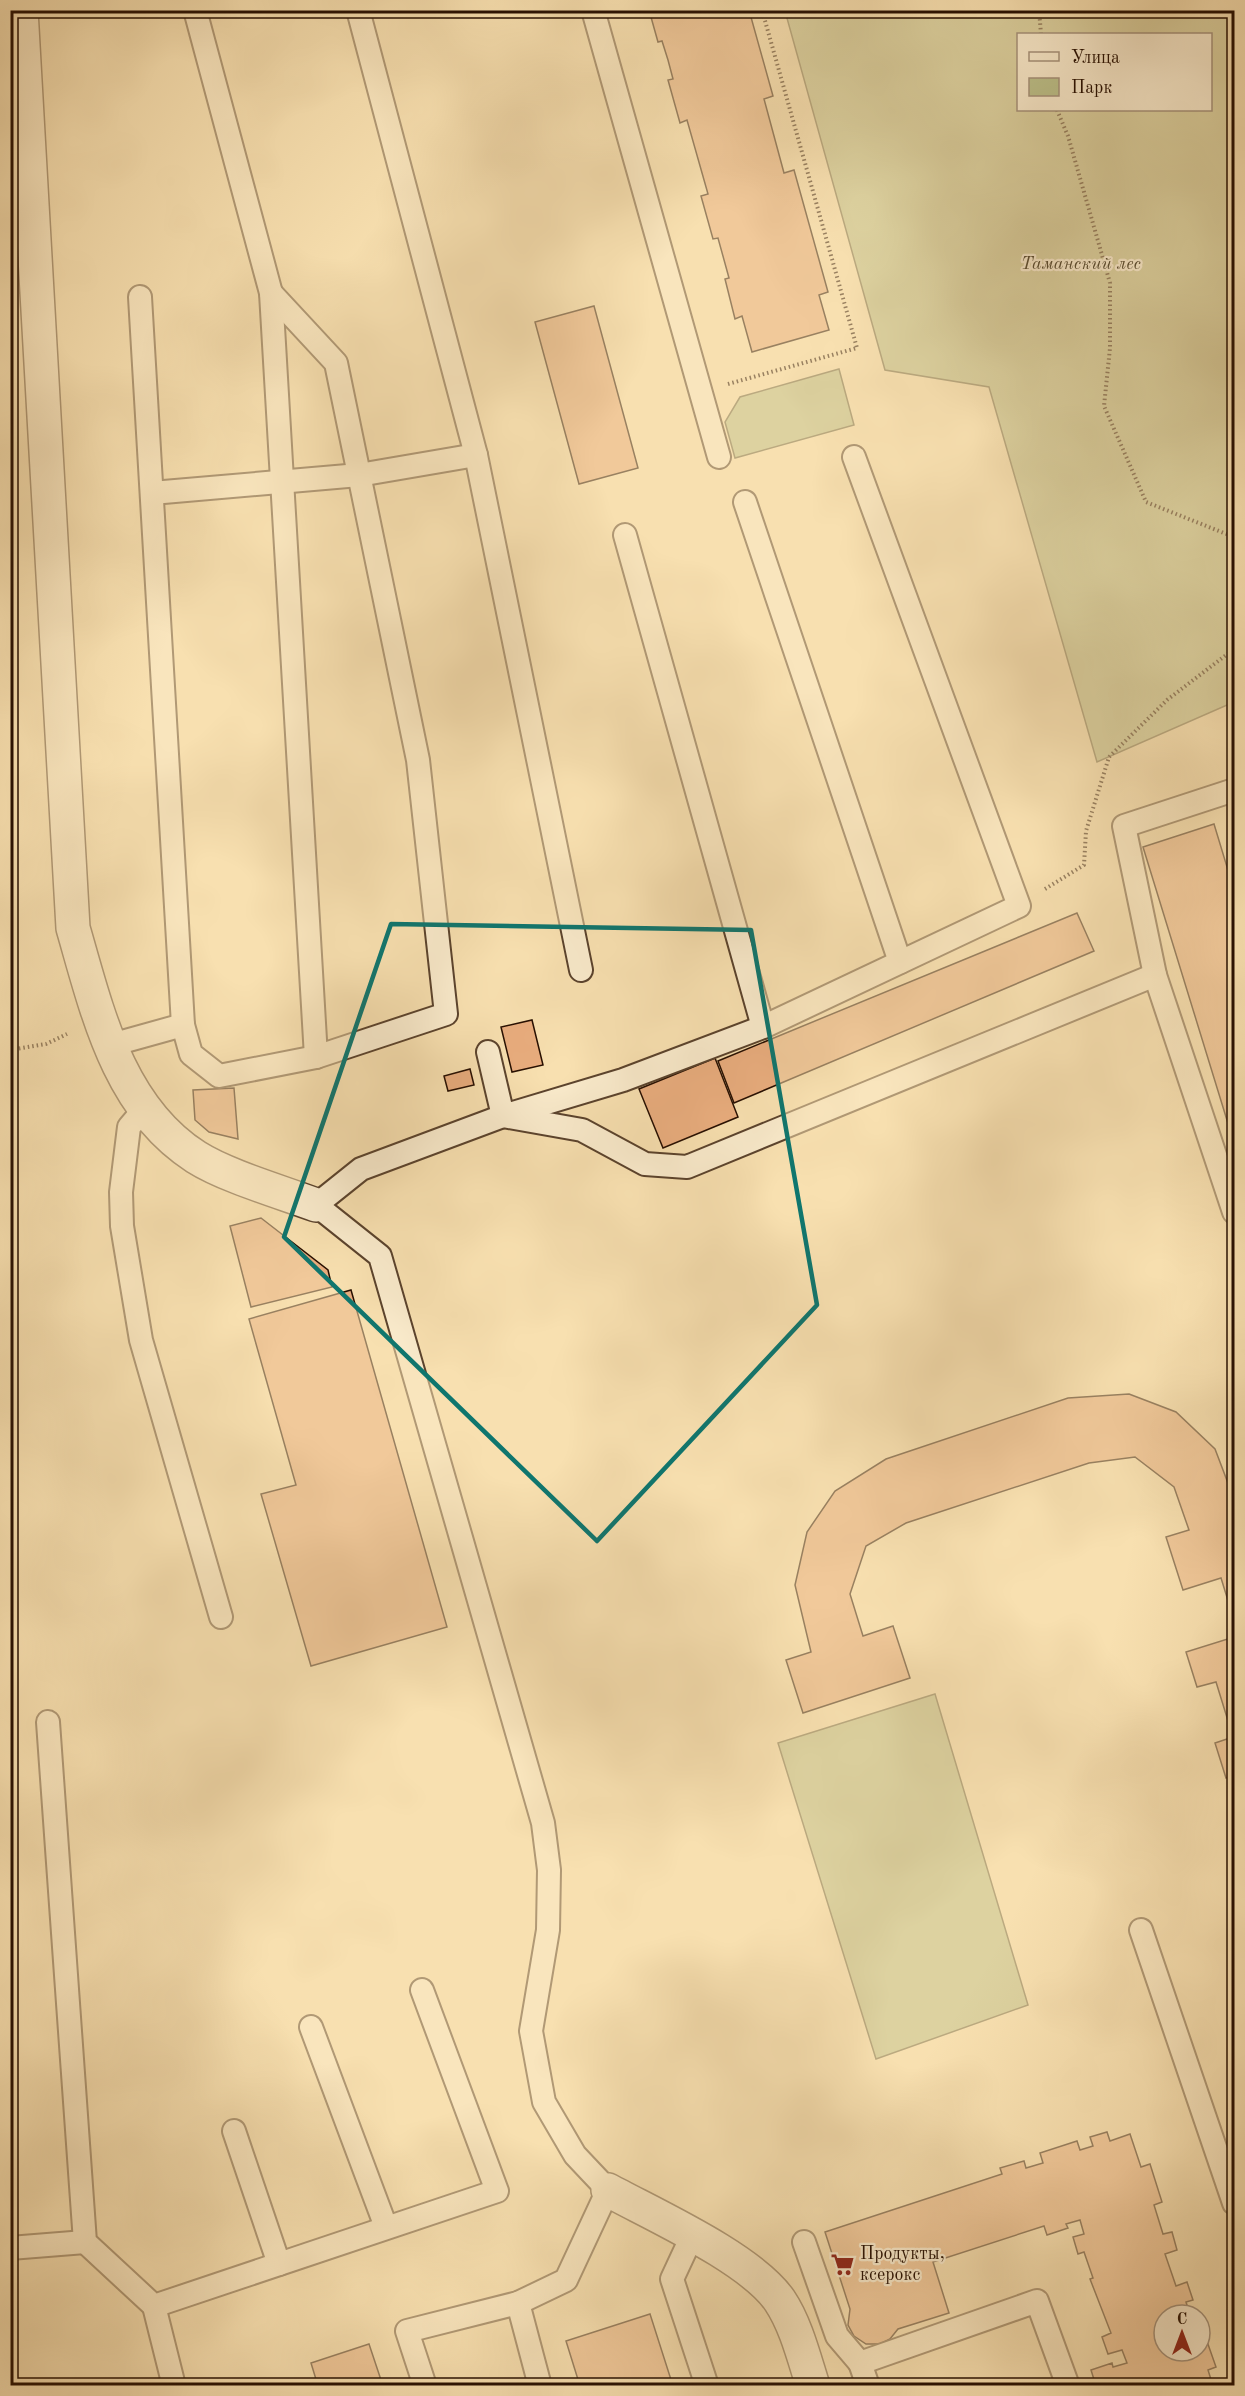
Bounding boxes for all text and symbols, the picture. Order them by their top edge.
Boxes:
legend [1017,33,1212,111]
text: Улица [1071,49,1120,67]
text: Парк [1071,79,1112,97]
park label: Таманский лес [1021,255,1141,273]
place label: Продукты, ксерокс [860,2245,945,2284]
supermarket icon: Продукты, ксерокс [829,2251,855,2277]
north arrow [1152,2303,1212,2363]
text: С [1177,2312,1187,2328]

